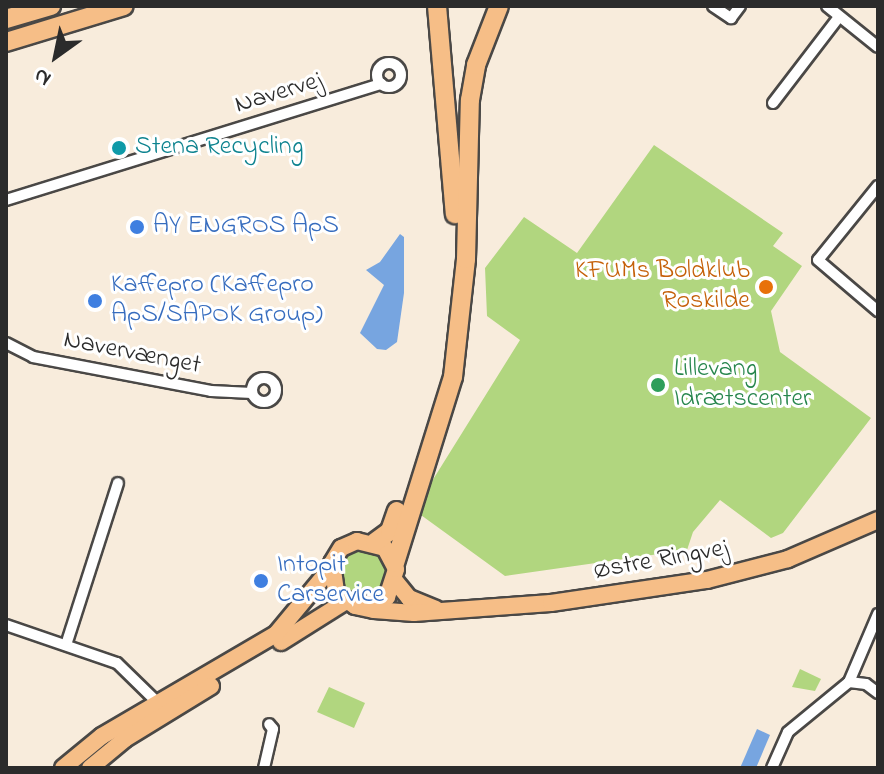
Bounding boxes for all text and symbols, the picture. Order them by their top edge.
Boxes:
north arrow [16,16,96,96]
text: N [28,59,58,94]
street label: Navervej [232,66,326,122]
place label: Stena Recycling [135,132,303,164]
marker: Stena Recycling [110,139,128,157]
place label: AY ENGROS ApS [153,211,339,243]
marker: AY ENGROS ApS [128,218,146,236]
place label: KFUMs Boldklub Roskilde [575,256,750,318]
place label: Kaffepro (Kaffepro ApS/SAPOK Group) [111,270,323,332]
marker: KFUMs Boldklub Roskilde [757,278,775,296]
marker: Kaffepro (Kaffepro ApS/SAPOK Group) [86,292,104,310]
street label: Navervænget [61,325,203,383]
place label: Lillevang Idrætscenter [674,354,811,416]
marker: Lillevang Idrætscenter [649,376,667,394]
street label: Østre Ringvej [591,534,731,588]
place label: Intopit Carservice [277,550,384,612]
marker: Intopit Carservice [252,572,270,590]

